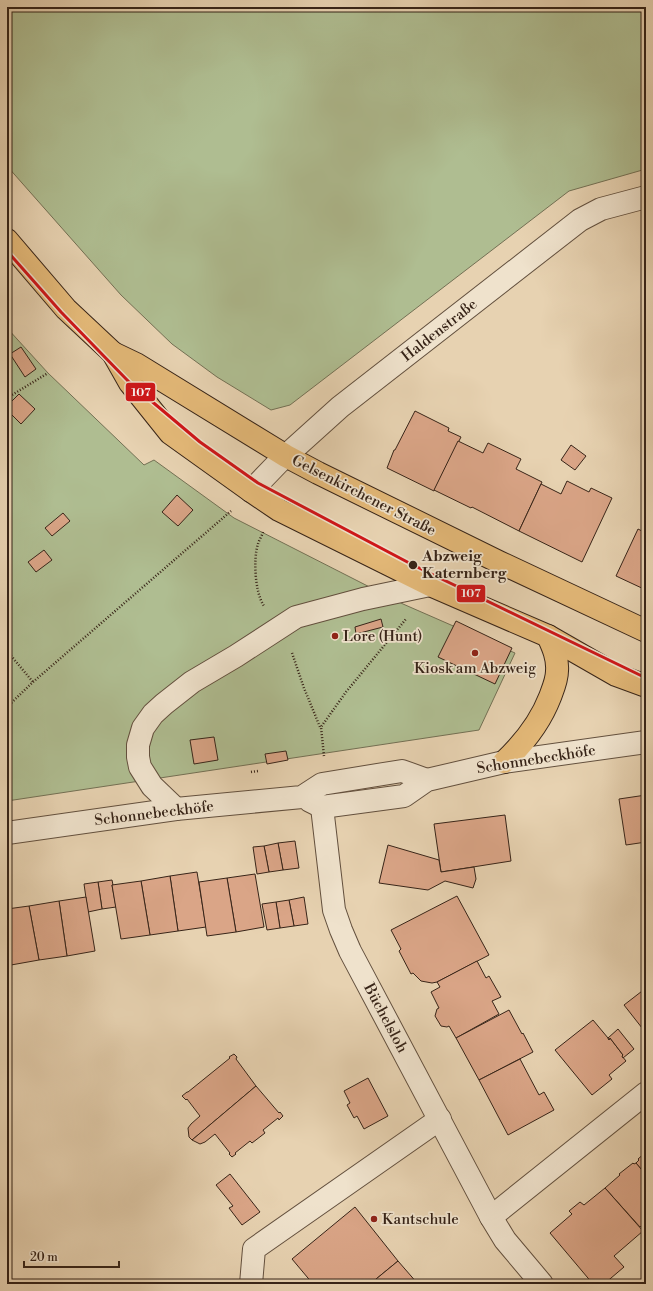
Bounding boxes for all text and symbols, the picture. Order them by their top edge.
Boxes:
street label: Haldenstraße [398,295,481,366]
line badge: 107 [125,382,156,402]
text: 107 [131,386,151,400]
street label: Gelsenkirchener Straße [289,451,439,540]
place label: Abzweig Katernberg [421,547,507,583]
marker: Abzweig Katernberg [407,559,419,571]
line badge: 107 [456,584,486,603]
text: 107 [461,587,481,601]
place label: Lore (Hunt) [343,627,422,646]
marker: Lore (Hunt) [330,631,340,641]
marker: Kiosk am Abzweig [470,648,480,658]
place label: Kiosk am Abzweig [414,659,536,678]
street label: Schonnebeckhöfe [475,741,597,778]
street label: Schonnebeckhöfe [93,797,215,830]
street label: Büchelsloh [359,979,412,1056]
place label: Kantschule [382,1210,459,1229]
marker: Kantschule [369,1214,379,1224]
scale bar [24,1243,119,1269]
text: 20 m [30,1250,58,1265]

